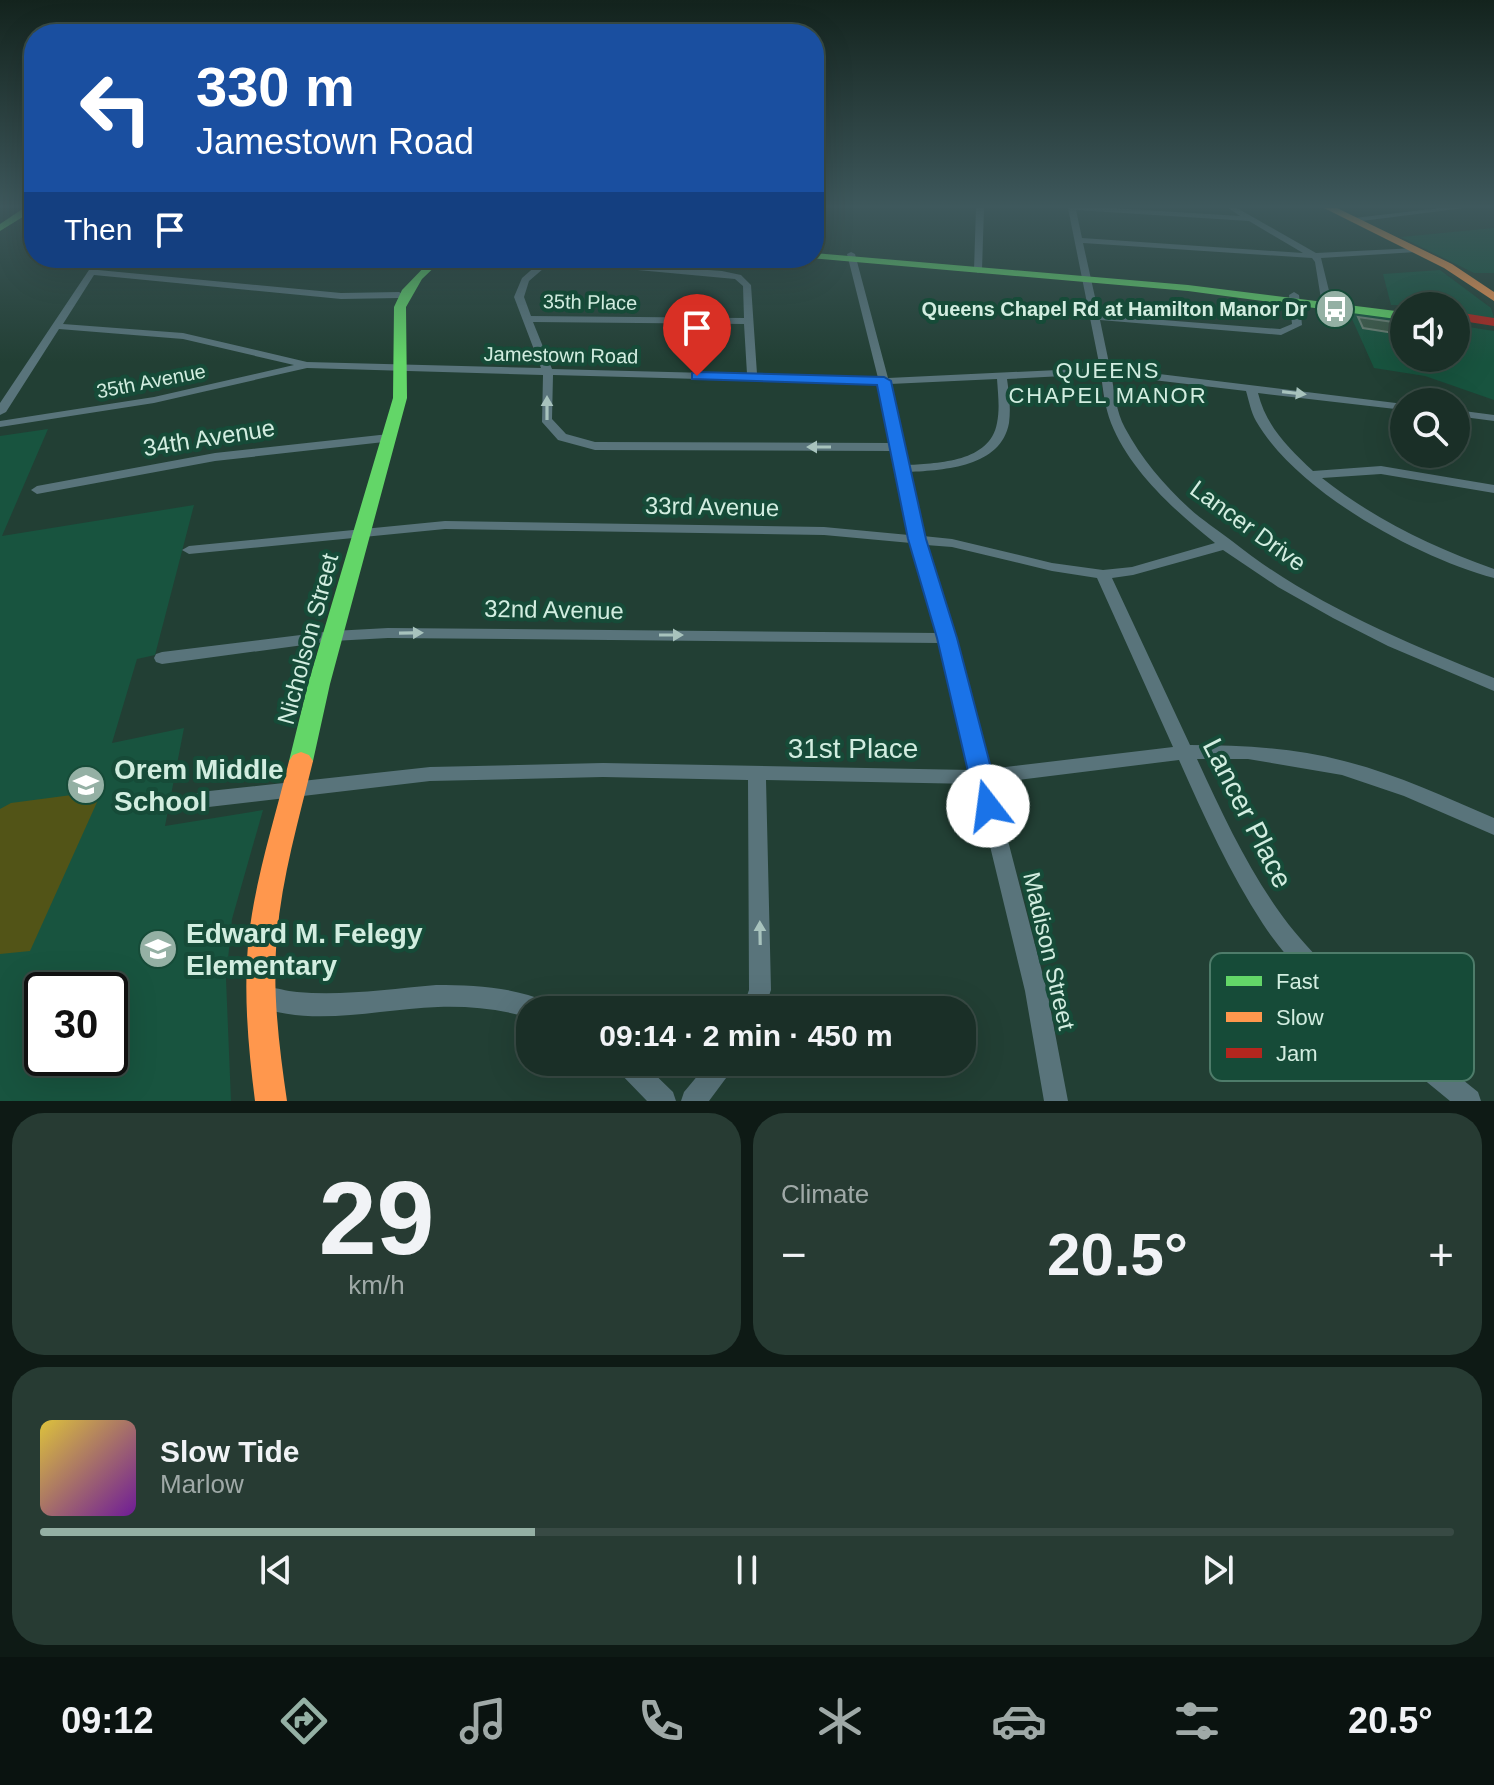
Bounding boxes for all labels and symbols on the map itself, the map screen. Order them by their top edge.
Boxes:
bus stop icon: Queens Chapel Rd at Hamilton Manor Dr [1314,288,1356,330]
street label: 35th Place [543,290,637,314]
pin [663,294,731,376]
place label: Queens Chapel Rd at Hamilton Manor Dr [921,298,1307,320]
street label: Jamestown Road [484,343,638,367]
district label: QUEENS CHAPEL MANOR [1008,358,1208,408]
street label: 35th Avenue [94,360,208,402]
one-way arrow [1282,387,1307,400]
one-way arrow [541,395,553,420]
street label: 34th Avenue [141,414,277,461]
one-way arrow [806,441,831,453]
street label: Lancer Drive [1185,475,1311,577]
street label: 33rd Avenue [645,492,779,521]
street label: Nicholson Street [272,550,343,727]
street label: 32nd Avenue [484,595,624,624]
one-way arrow [399,627,424,639]
one-way arrow [659,629,684,641]
street label: 31st Place [788,733,918,764]
street label: Lancer Place [1197,733,1298,893]
place label: Orem Middle School [114,754,284,817]
school or university icon: Orem Middle School [65,764,107,806]
position arrow [946,764,1030,848]
street label: Madison Street [1018,869,1081,1033]
place label: Edward M. Felegy Elementary [186,918,423,981]
one-way arrow [753,920,766,945]
school or university icon: Edward M. Felegy Elementary [137,928,179,970]
legend [1210,953,1474,1081]
text: Fast [1276,969,1319,994]
speed limit sign: 30 [24,972,128,1076]
text: Slow [1276,1005,1324,1030]
text: Jam [1276,1041,1318,1066]

